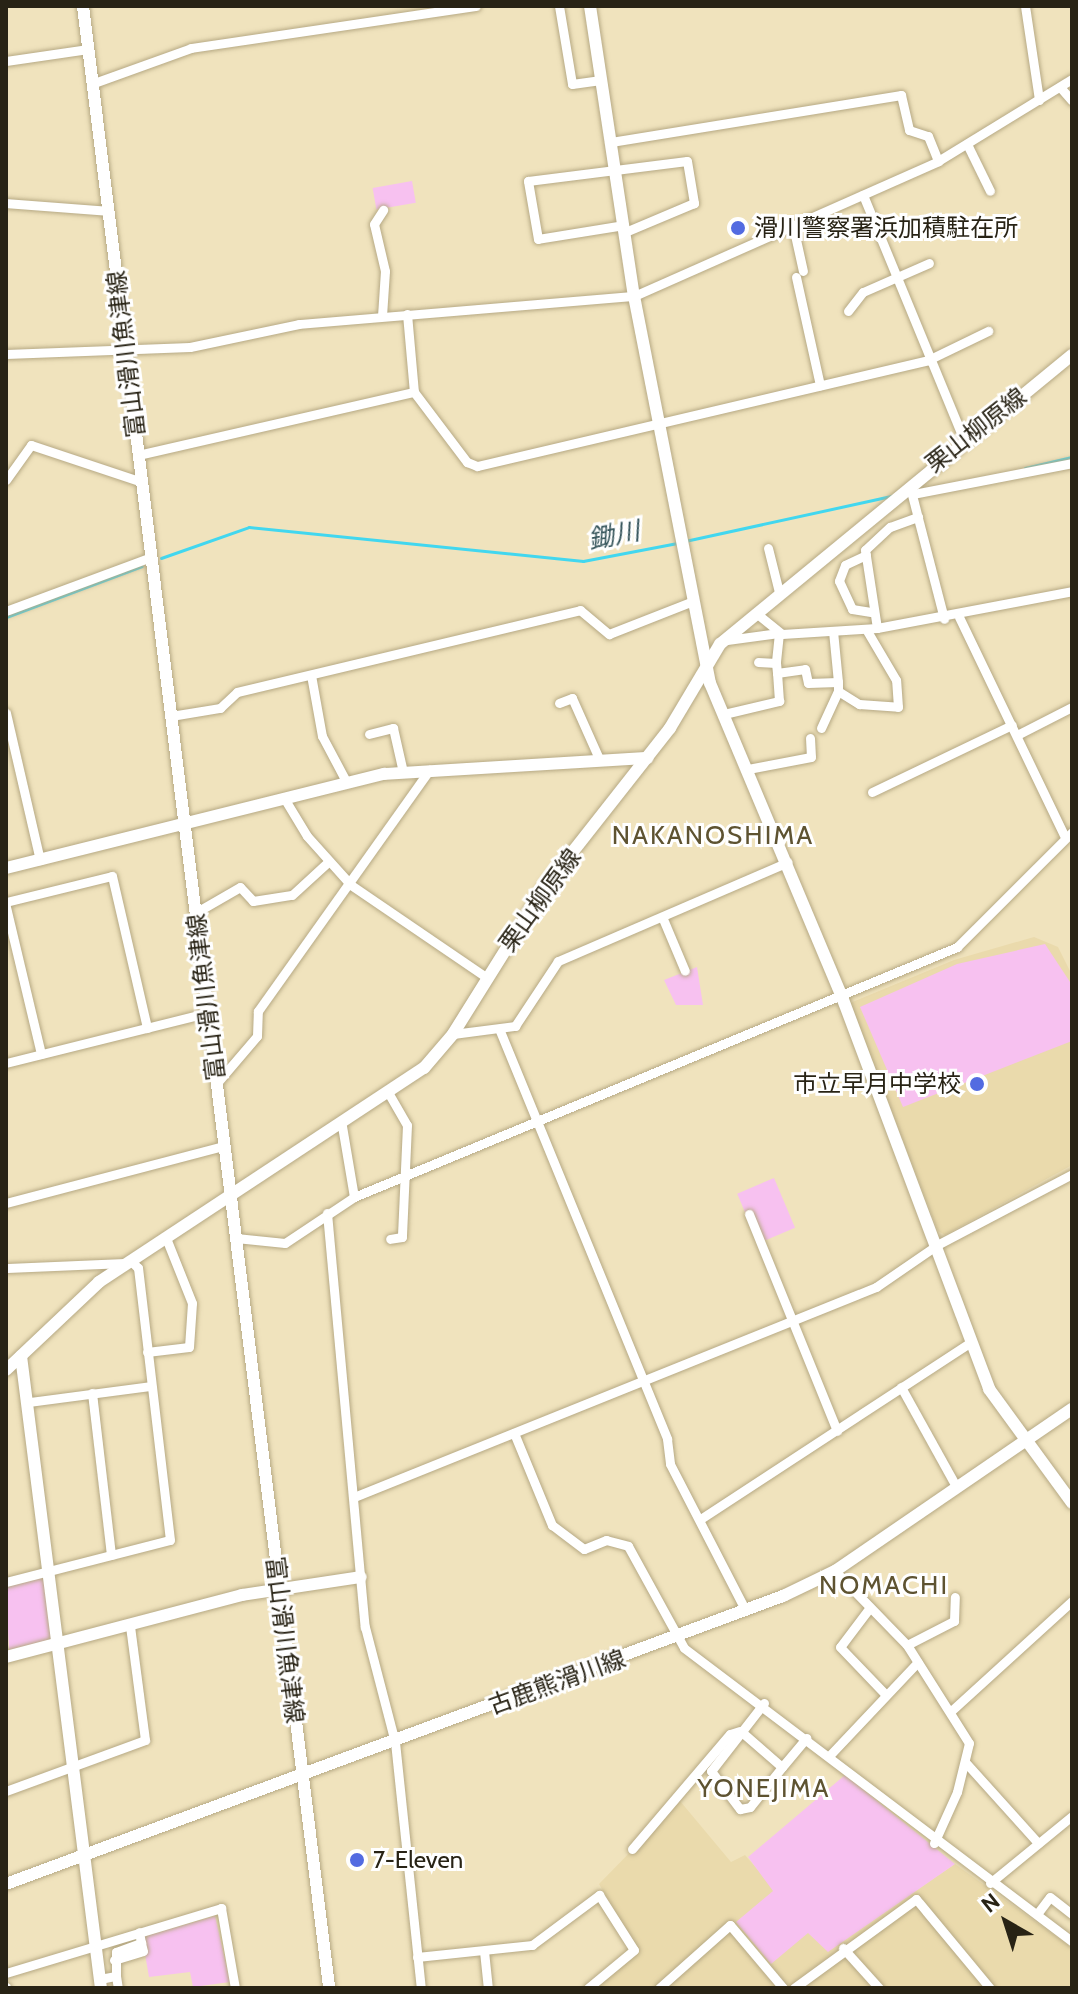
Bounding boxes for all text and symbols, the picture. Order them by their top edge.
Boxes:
place label: 滑川警察署浜加積駐在所 [754,214,1018,242]
marker: 滑川警察署浜加積駐在所 [729,219,747,237]
street label: 富山滑川魚津線 [101,269,151,439]
street label: 栗山柳原線 [920,382,1032,478]
water label: 鋤川 [586,516,642,556]
district label: NAKANOSHIMA [612,820,814,852]
street label: 栗山柳原線 [493,843,587,957]
street label: 富山滑川魚津線 [181,912,231,1082]
place label: 市立早月中学校 [793,1070,961,1098]
marker: 市立早月中学校 [968,1075,986,1093]
street label: 富山滑川魚津線 [260,1555,310,1725]
district label: NOMACHI [819,1570,949,1602]
street label: 古鹿熊滑川線 [484,1644,630,1720]
district label: YONEJIMA [697,1773,831,1805]
place label: 7-Eleven [373,1846,463,1874]
marker: 7-Eleven [348,1851,366,1869]
north arrow [966,1882,1046,1962]
text: N [976,1888,1005,1918]

